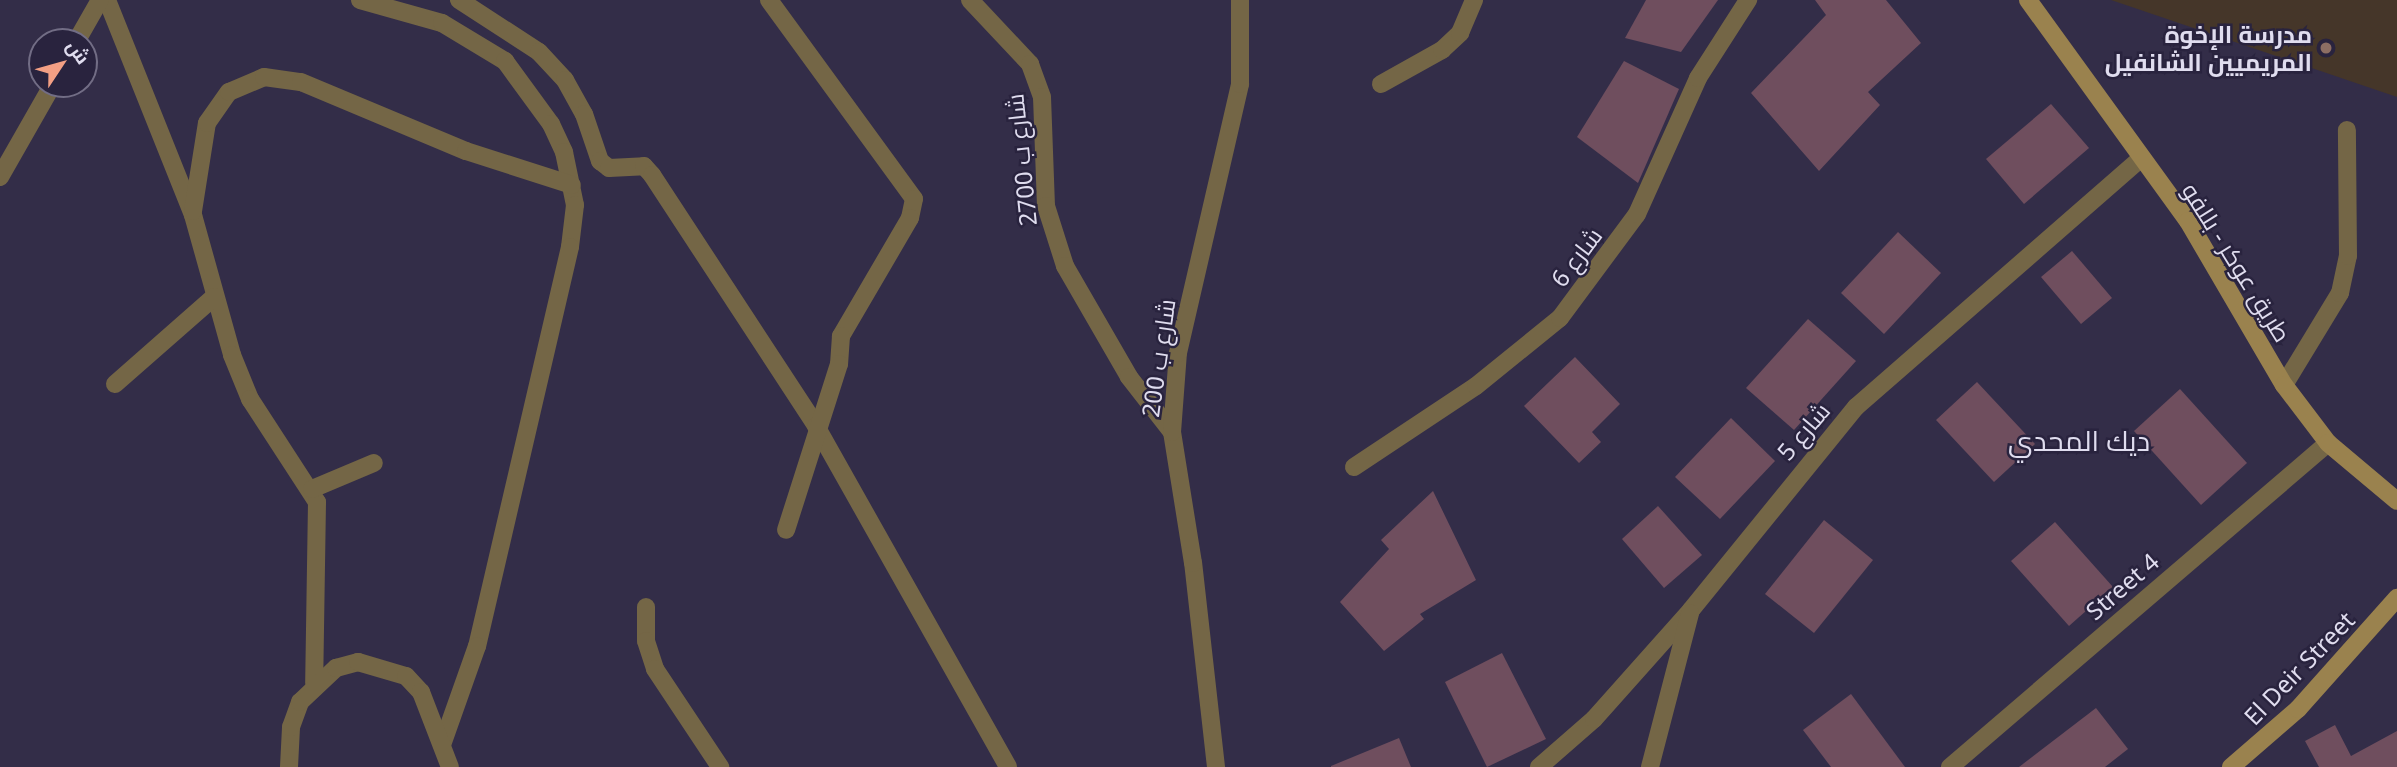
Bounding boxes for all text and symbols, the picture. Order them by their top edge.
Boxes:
place label: مدرسة الإخوة المريميين الشانفيل [2105,20,2312,76]
north arrow [28,28,98,98]
text: ش [61,34,96,69]
marker: مدرسة الإخوة المريميين الشانفيل [2318,40,2334,56]
street label: شارع ب 2700 [1000,92,1042,228]
street label: طريق عوكر - بللفو [2177,177,2297,347]
street label: شارع 6 [1545,222,1607,292]
street label: شارع ب 200 [1135,297,1181,419]
street label: شارع 5 [1771,396,1835,466]
district label: ديك المحدي [2008,423,2150,457]
street label: Street 4 [2080,547,2164,625]
street label: El Deir Street [2238,605,2360,731]

